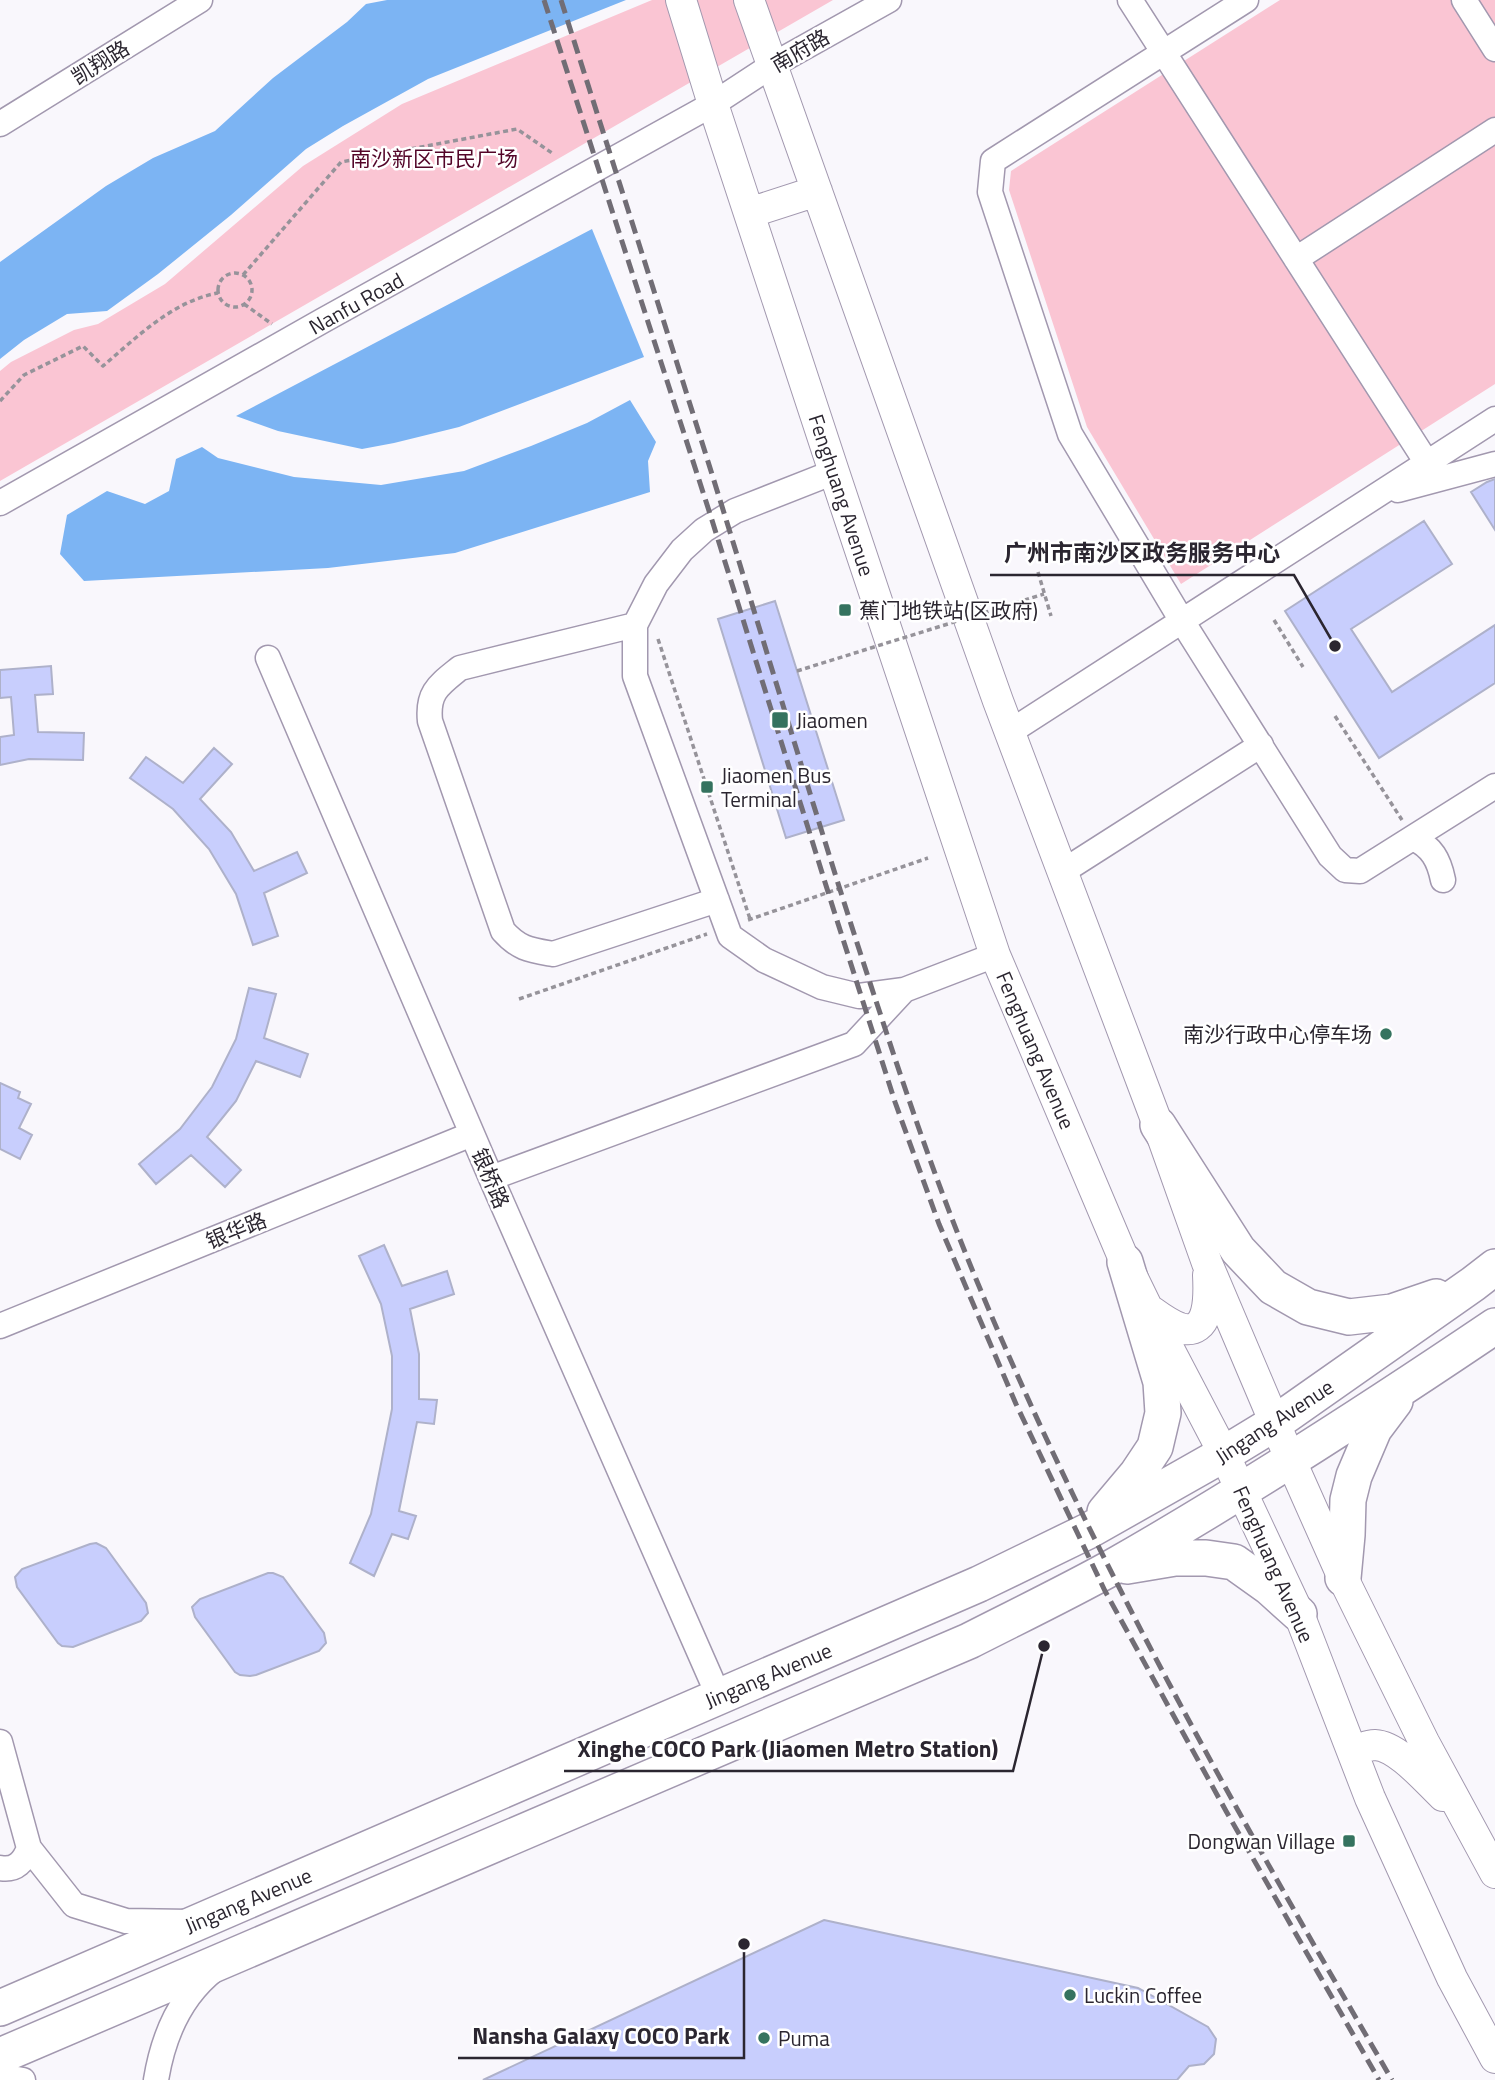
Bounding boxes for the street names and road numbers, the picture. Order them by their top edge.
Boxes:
street label: 南府路 [765,20,835,80]
street label: 凯翔路 [65,32,135,92]
street label: Nanfu Road [303,264,409,342]
street label: Fenghuang Avenue [801,410,883,580]
street label: Fenghuang Avenue [988,966,1084,1134]
street label: 银桥路 [464,1143,518,1213]
street label: 银华路 [201,1203,271,1257]
street label: Jingang Avenue [1208,1371,1340,1471]
street label: Fenghuang Avenue [1225,1480,1323,1648]
street label: Jingang Avenue [699,1634,837,1716]
street label: Jingang Avenue [179,1859,317,1941]

